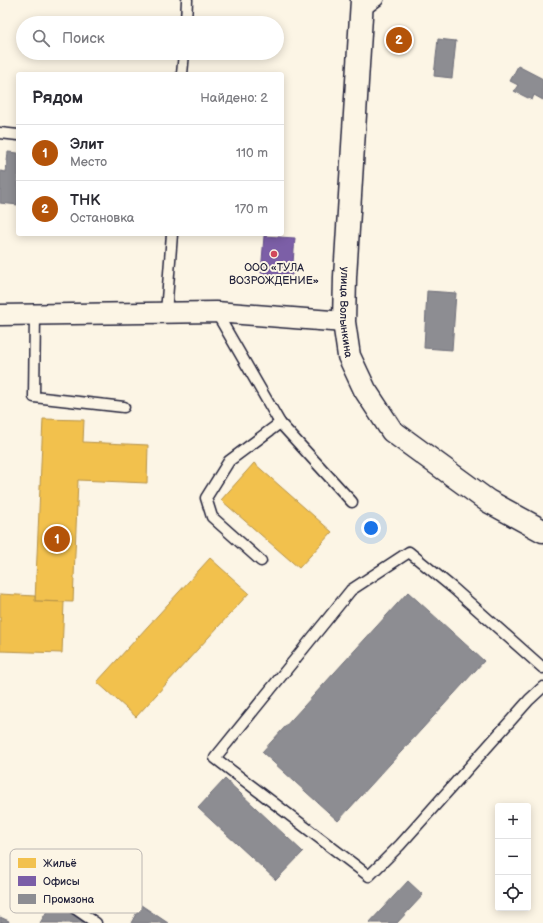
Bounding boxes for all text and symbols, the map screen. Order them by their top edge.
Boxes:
search box [16,16,284,60]
pin: 2 [386,25,412,55]
icon: search [30,27,52,49]
text: Поиск [62,29,105,48]
text: Рядом [32,88,83,108]
text: Найдено: 2 [200,90,268,106]
text: Элит [70,135,104,154]
text: 1 [42,145,48,161]
text: 110 m [236,145,268,161]
text: Место [70,154,107,170]
text: ТНК [70,191,100,210]
text: 2 [41,201,49,217]
text: 170 m [235,201,268,217]
text: Остановка [70,210,135,226]
marker: ООО «ТУЛА ВОЗРОЖДЕНИЕ» [269,249,279,259]
place label: ООО «ТУЛА ВОЗРОЖДЕНИЕ» [229,261,319,287]
street label: улица Волынкина [337,266,355,359]
your location [361,518,381,538]
pin: 1 [44,524,70,554]
map controls [495,803,531,911]
button: + [495,803,531,839]
button: − [495,839,531,875]
legend [10,849,142,913]
text: Жильё [43,857,77,870]
text: Офисы [43,875,80,888]
button: locate [495,875,531,911]
text: Промзона [43,893,95,906]

